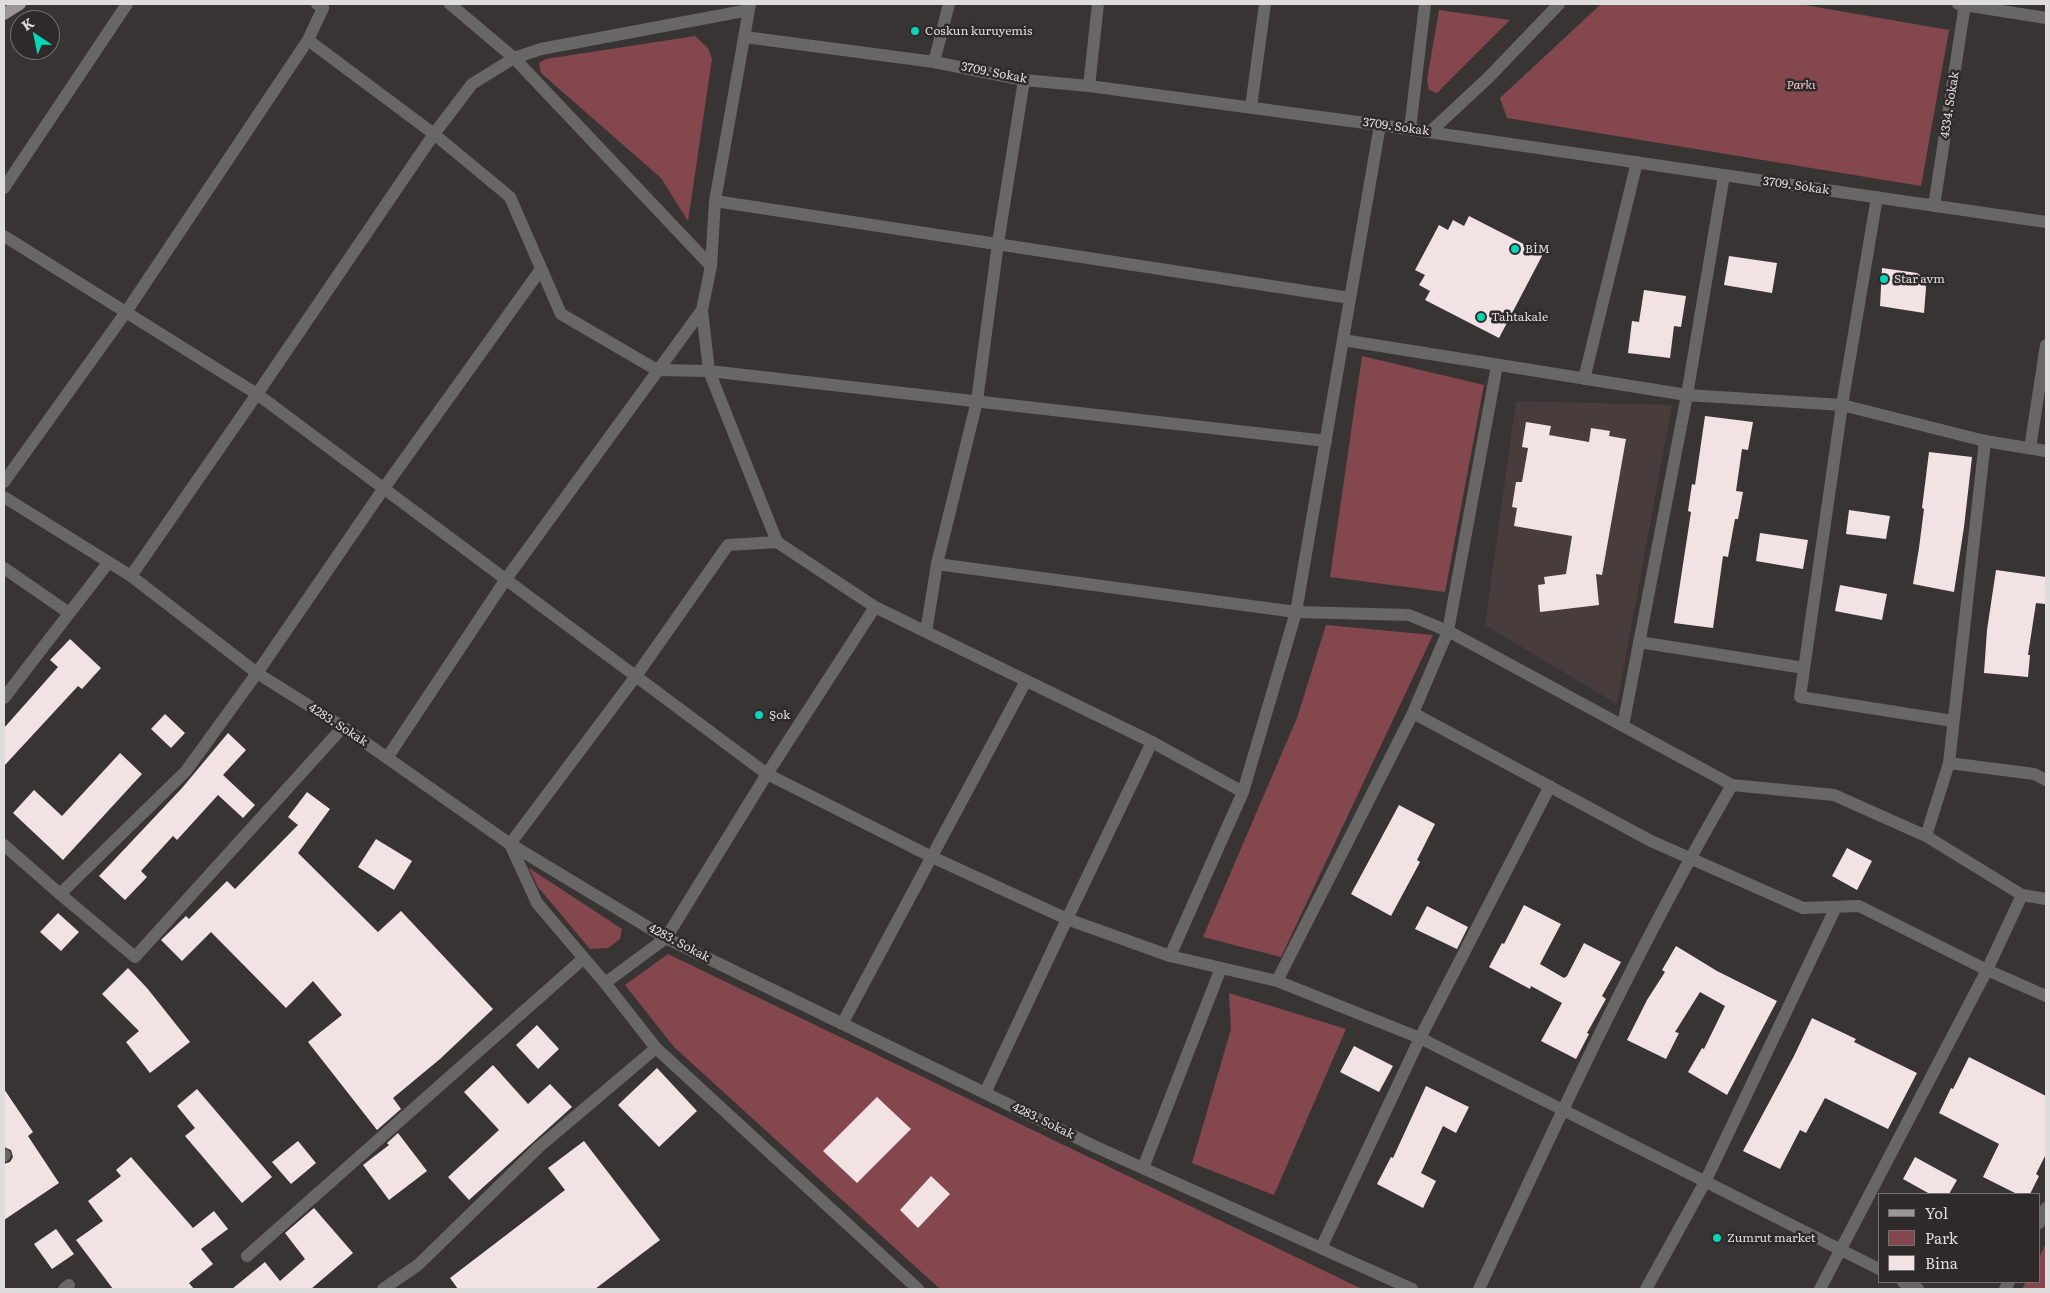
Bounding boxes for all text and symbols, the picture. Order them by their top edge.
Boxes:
north arrow [10,10,60,60]
text: K [17,12,37,35]
place label: Coskun kuruyemis [925,24,1032,38]
marker: Coskun kuruyemis [909,25,921,37]
street label: 3709. Sokak [960,60,1028,86]
street label: 4334. Sokak [1938,71,1962,139]
park label: Parkı [1787,78,1815,92]
street label: 3709. Sokak [1362,115,1430,139]
street label: 3709. Sokak [1762,174,1830,198]
place label: BİM [1525,242,1550,256]
marker: BİM [1509,243,1521,255]
place label: Star avm [1894,272,1945,286]
marker: Star avm [1878,273,1890,285]
place label: Tahtakale [1491,310,1548,324]
marker: Tahtakale [1475,311,1487,323]
street label: 4283. Sokak [306,701,370,749]
place label: Şok [769,708,790,722]
marker: Şok [753,709,765,721]
street label: 4283. Sokak [646,921,712,965]
street label: 4283. Sokak [1010,1100,1076,1142]
legend [1878,1193,2040,1283]
text: Yol [1925,1201,1948,1224]
text: Park [1925,1226,1958,1249]
place label: Zumrut market [1727,1231,1816,1245]
marker: Zumrut market [1711,1232,1723,1244]
text: Bina [1925,1251,1958,1274]

